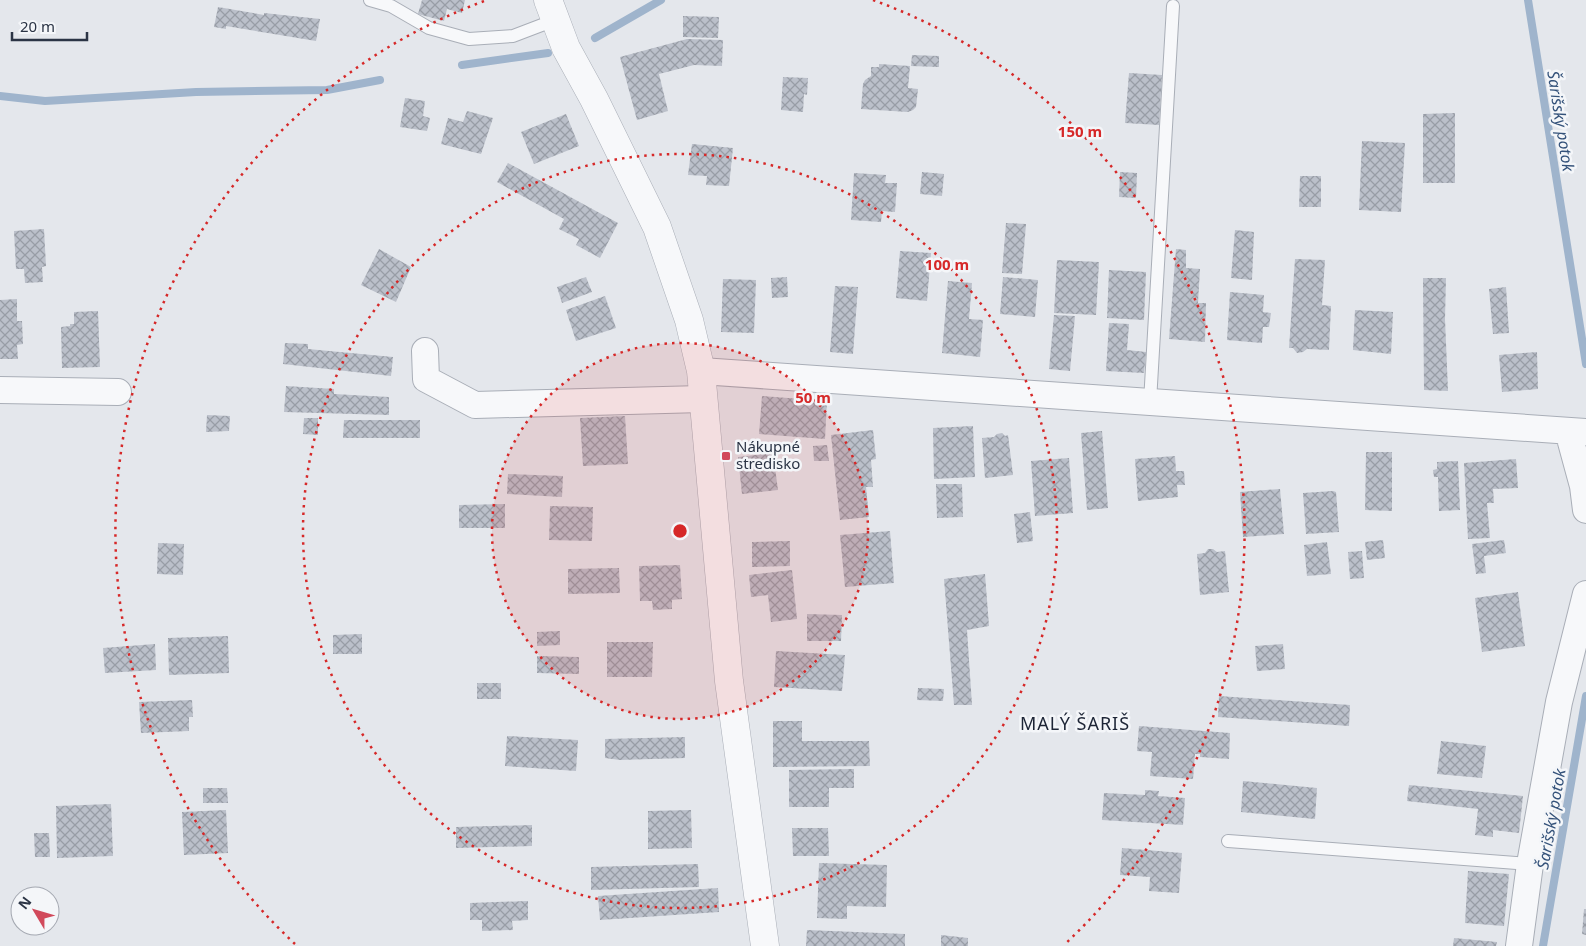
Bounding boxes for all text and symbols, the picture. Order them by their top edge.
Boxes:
scale bar [12,10,88,42]
text: 20 m [20,16,55,36]
water label: Šarišský potok [1542,69,1580,174]
text: 150 m [1058,121,1102,141]
text: 100 m [925,254,969,274]
text: 50 m [795,387,831,407]
place label: Nákupné stredisko [736,436,800,473]
marker: Nákupné stredisko [720,450,732,462]
centre of rings [671,522,689,540]
district label: MALÝ ŠARIŠ [1020,711,1130,735]
water label: Šarišský potok [1531,766,1571,871]
north arrow [10,886,60,936]
text: N [13,892,35,913]

